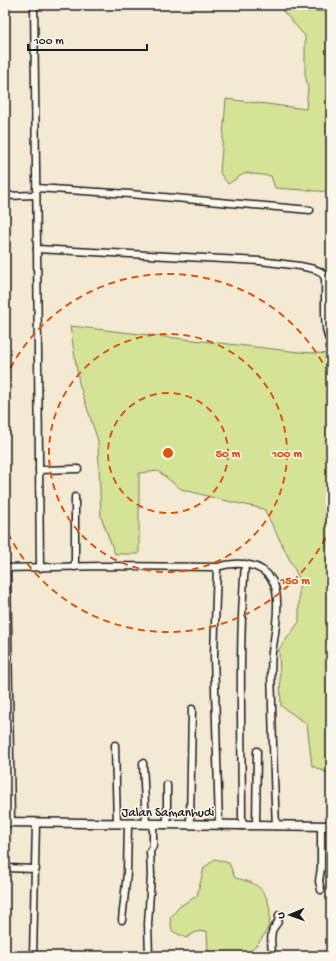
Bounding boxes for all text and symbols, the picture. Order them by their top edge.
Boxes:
scale bar [28,26,147,52]
text: 100 m [33,35,64,49]
centre of rings [161,446,175,460]
text: 50 m [216,448,241,462]
text: 100 m [271,448,302,462]
text: 150 m [279,575,310,589]
street label: Jalan Samanhudi [122,806,215,821]
north arrow [270,895,310,935]
text: U [276,911,288,919]

